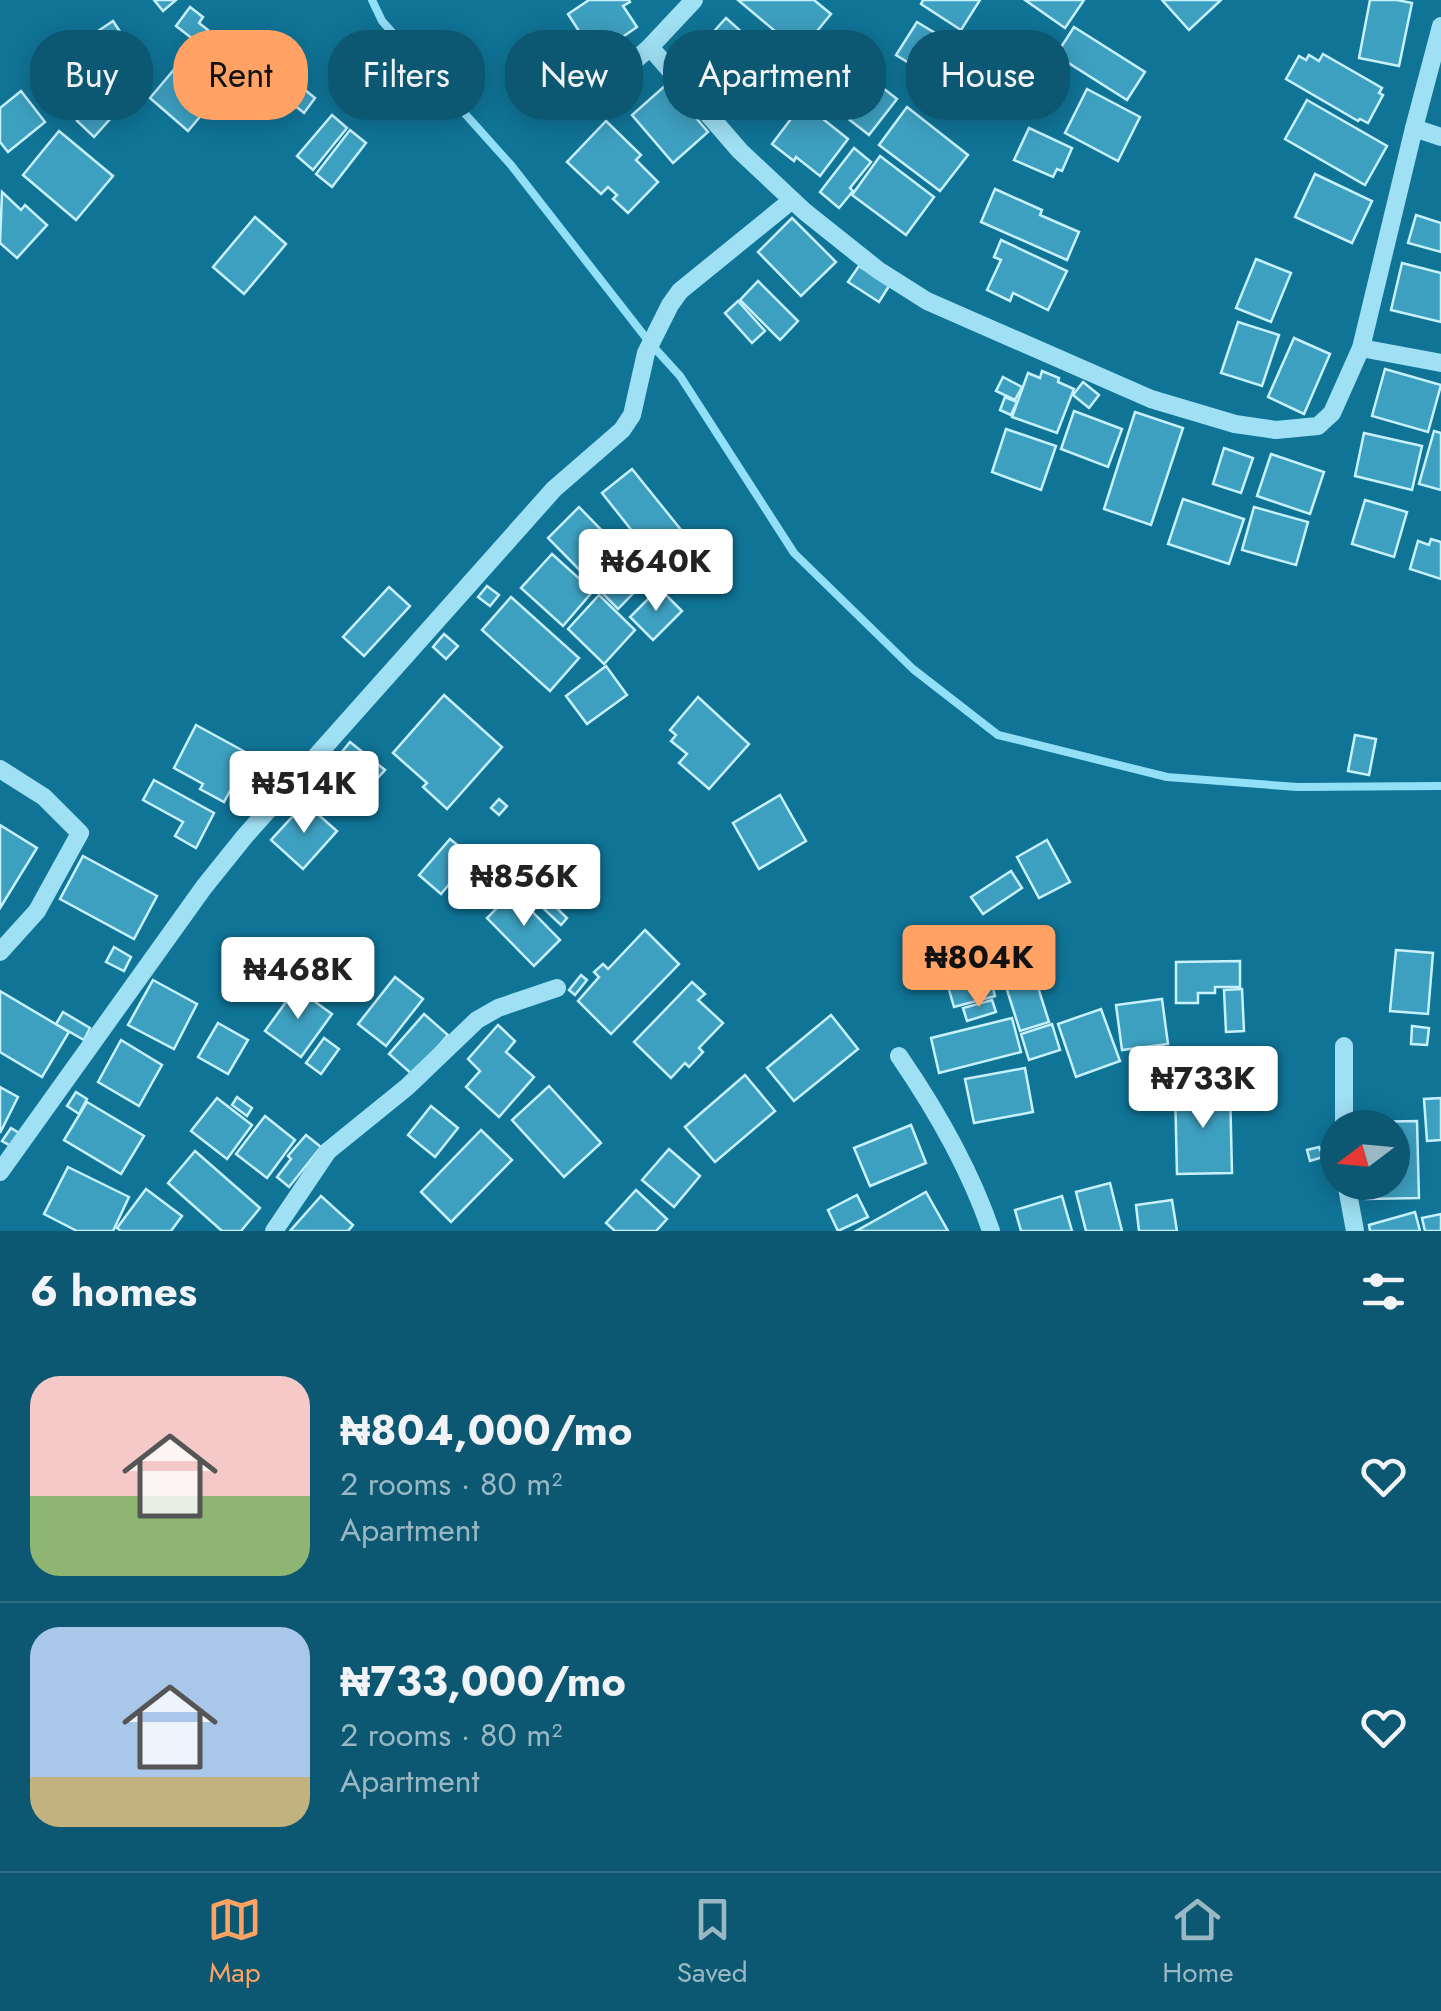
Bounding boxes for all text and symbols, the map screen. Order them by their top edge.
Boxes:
chip: Buy [30,30,153,120]
chip: Rent [173,30,308,120]
chip: Filters [328,30,485,120]
chip: New [505,30,643,120]
chip: Apartment [663,30,886,120]
chip: House [906,30,1070,120]
pin: ₦640K [586,529,726,614]
text: ₦640K [601,538,711,584]
pin: ₦514K [234,751,374,836]
text: ₦514K [252,760,356,806]
pin: ₦856K [454,844,594,929]
text: ₦856K [470,853,578,899]
pin: ₦804K [909,925,1049,1010]
text: ₦804K [924,934,1034,980]
pin: ₦468K [228,937,368,1022]
text: ₦468K [243,946,353,992]
pin: ₦733K [1133,1046,1273,1131]
text: ₦733K [1151,1055,1255,1101]
north arrow [1320,1110,1410,1200]
map controls [1320,1110,1410,1200]
text: 6 homes [30,1261,197,1322]
icon: filters [1356,1264,1411,1319]
text: ₦804,000/mo [340,1400,633,1461]
icon: home [110,1416,230,1536]
icon: heart [1356,1449,1411,1504]
text: 2 rooms · 80 m² [340,1461,562,1507]
text: Apartment [340,1507,479,1553]
text: ₦733,000/mo [340,1651,626,1712]
icon: home [110,1667,230,1787]
icon: heart [1356,1700,1411,1755]
text: 2 rooms · 80 m² [340,1712,562,1758]
text: Apartment [340,1758,479,1804]
tab: Map [207,1892,262,1993]
tab: Saved [677,1892,748,1993]
tab: Home [1162,1892,1234,1993]

